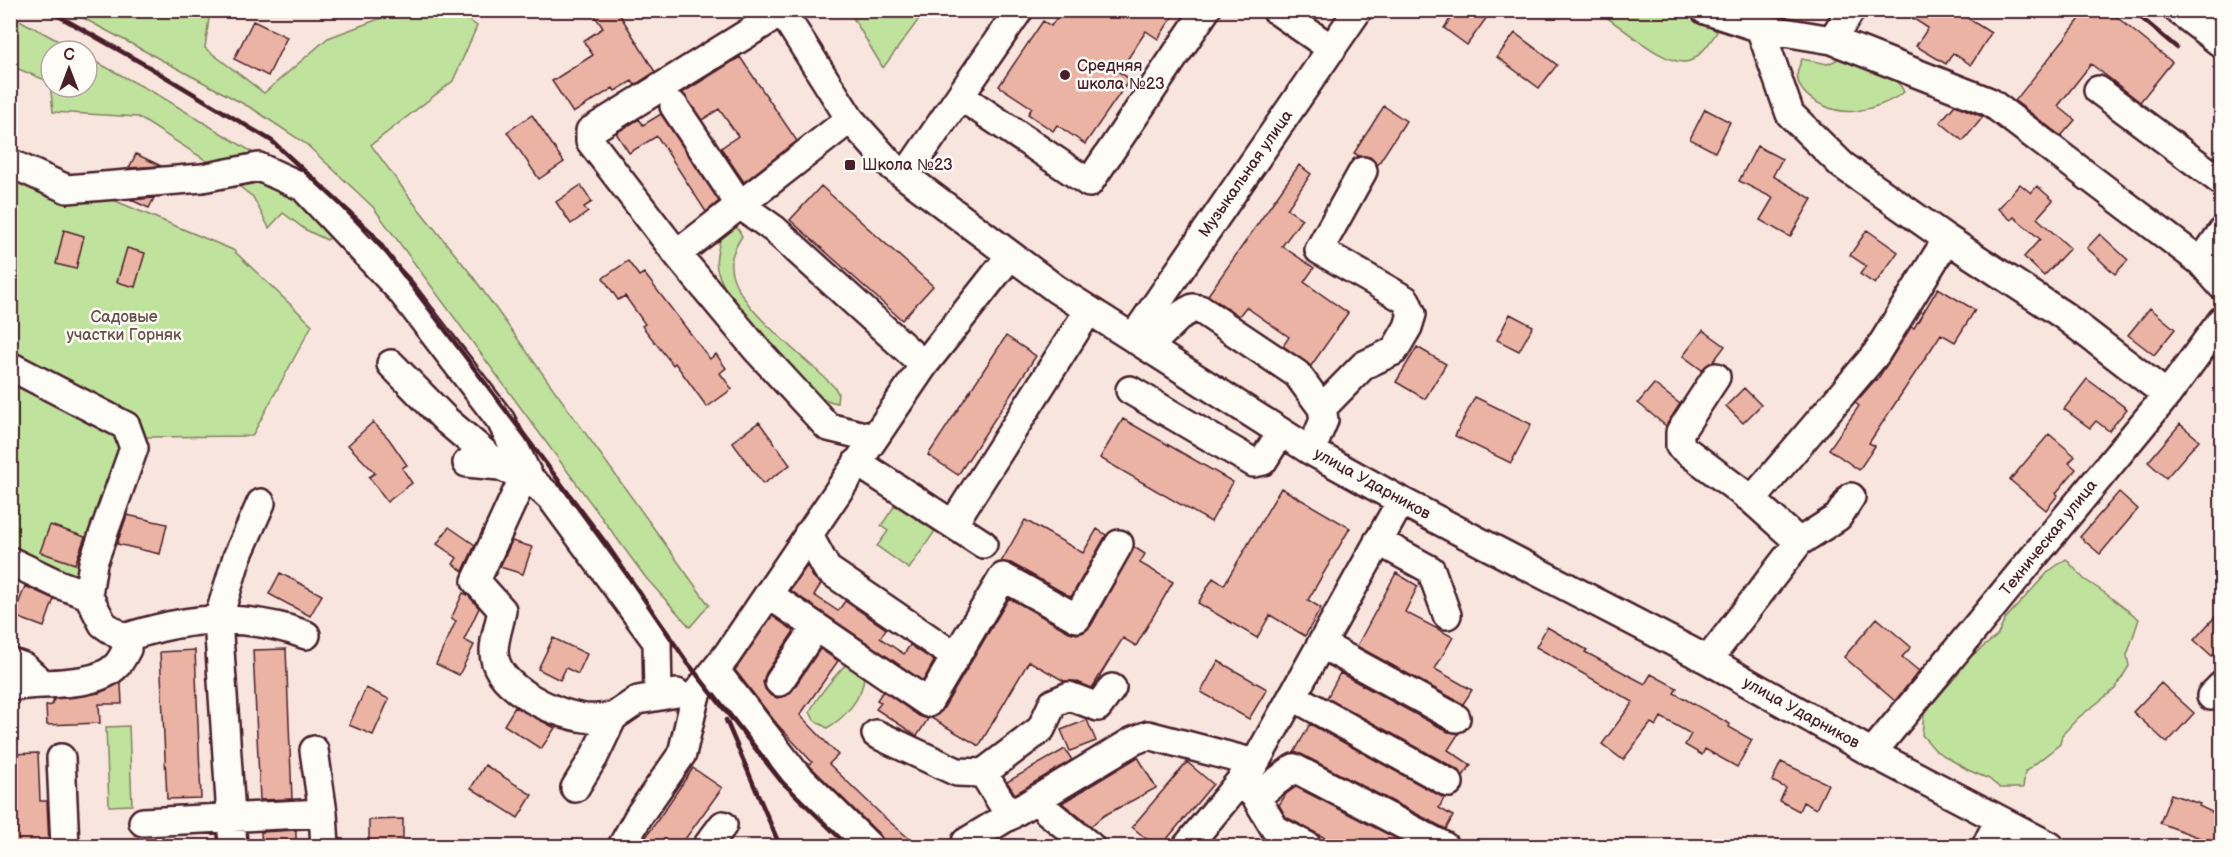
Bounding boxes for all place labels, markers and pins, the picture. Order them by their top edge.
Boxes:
place label: Средняя школа №23 [1077,57,1165,94]
marker: Средняя школа №23 [1058,68,1072,82]
place label: Школа №23 [862,156,953,175]
marker: Школа №23 [843,158,857,172]

